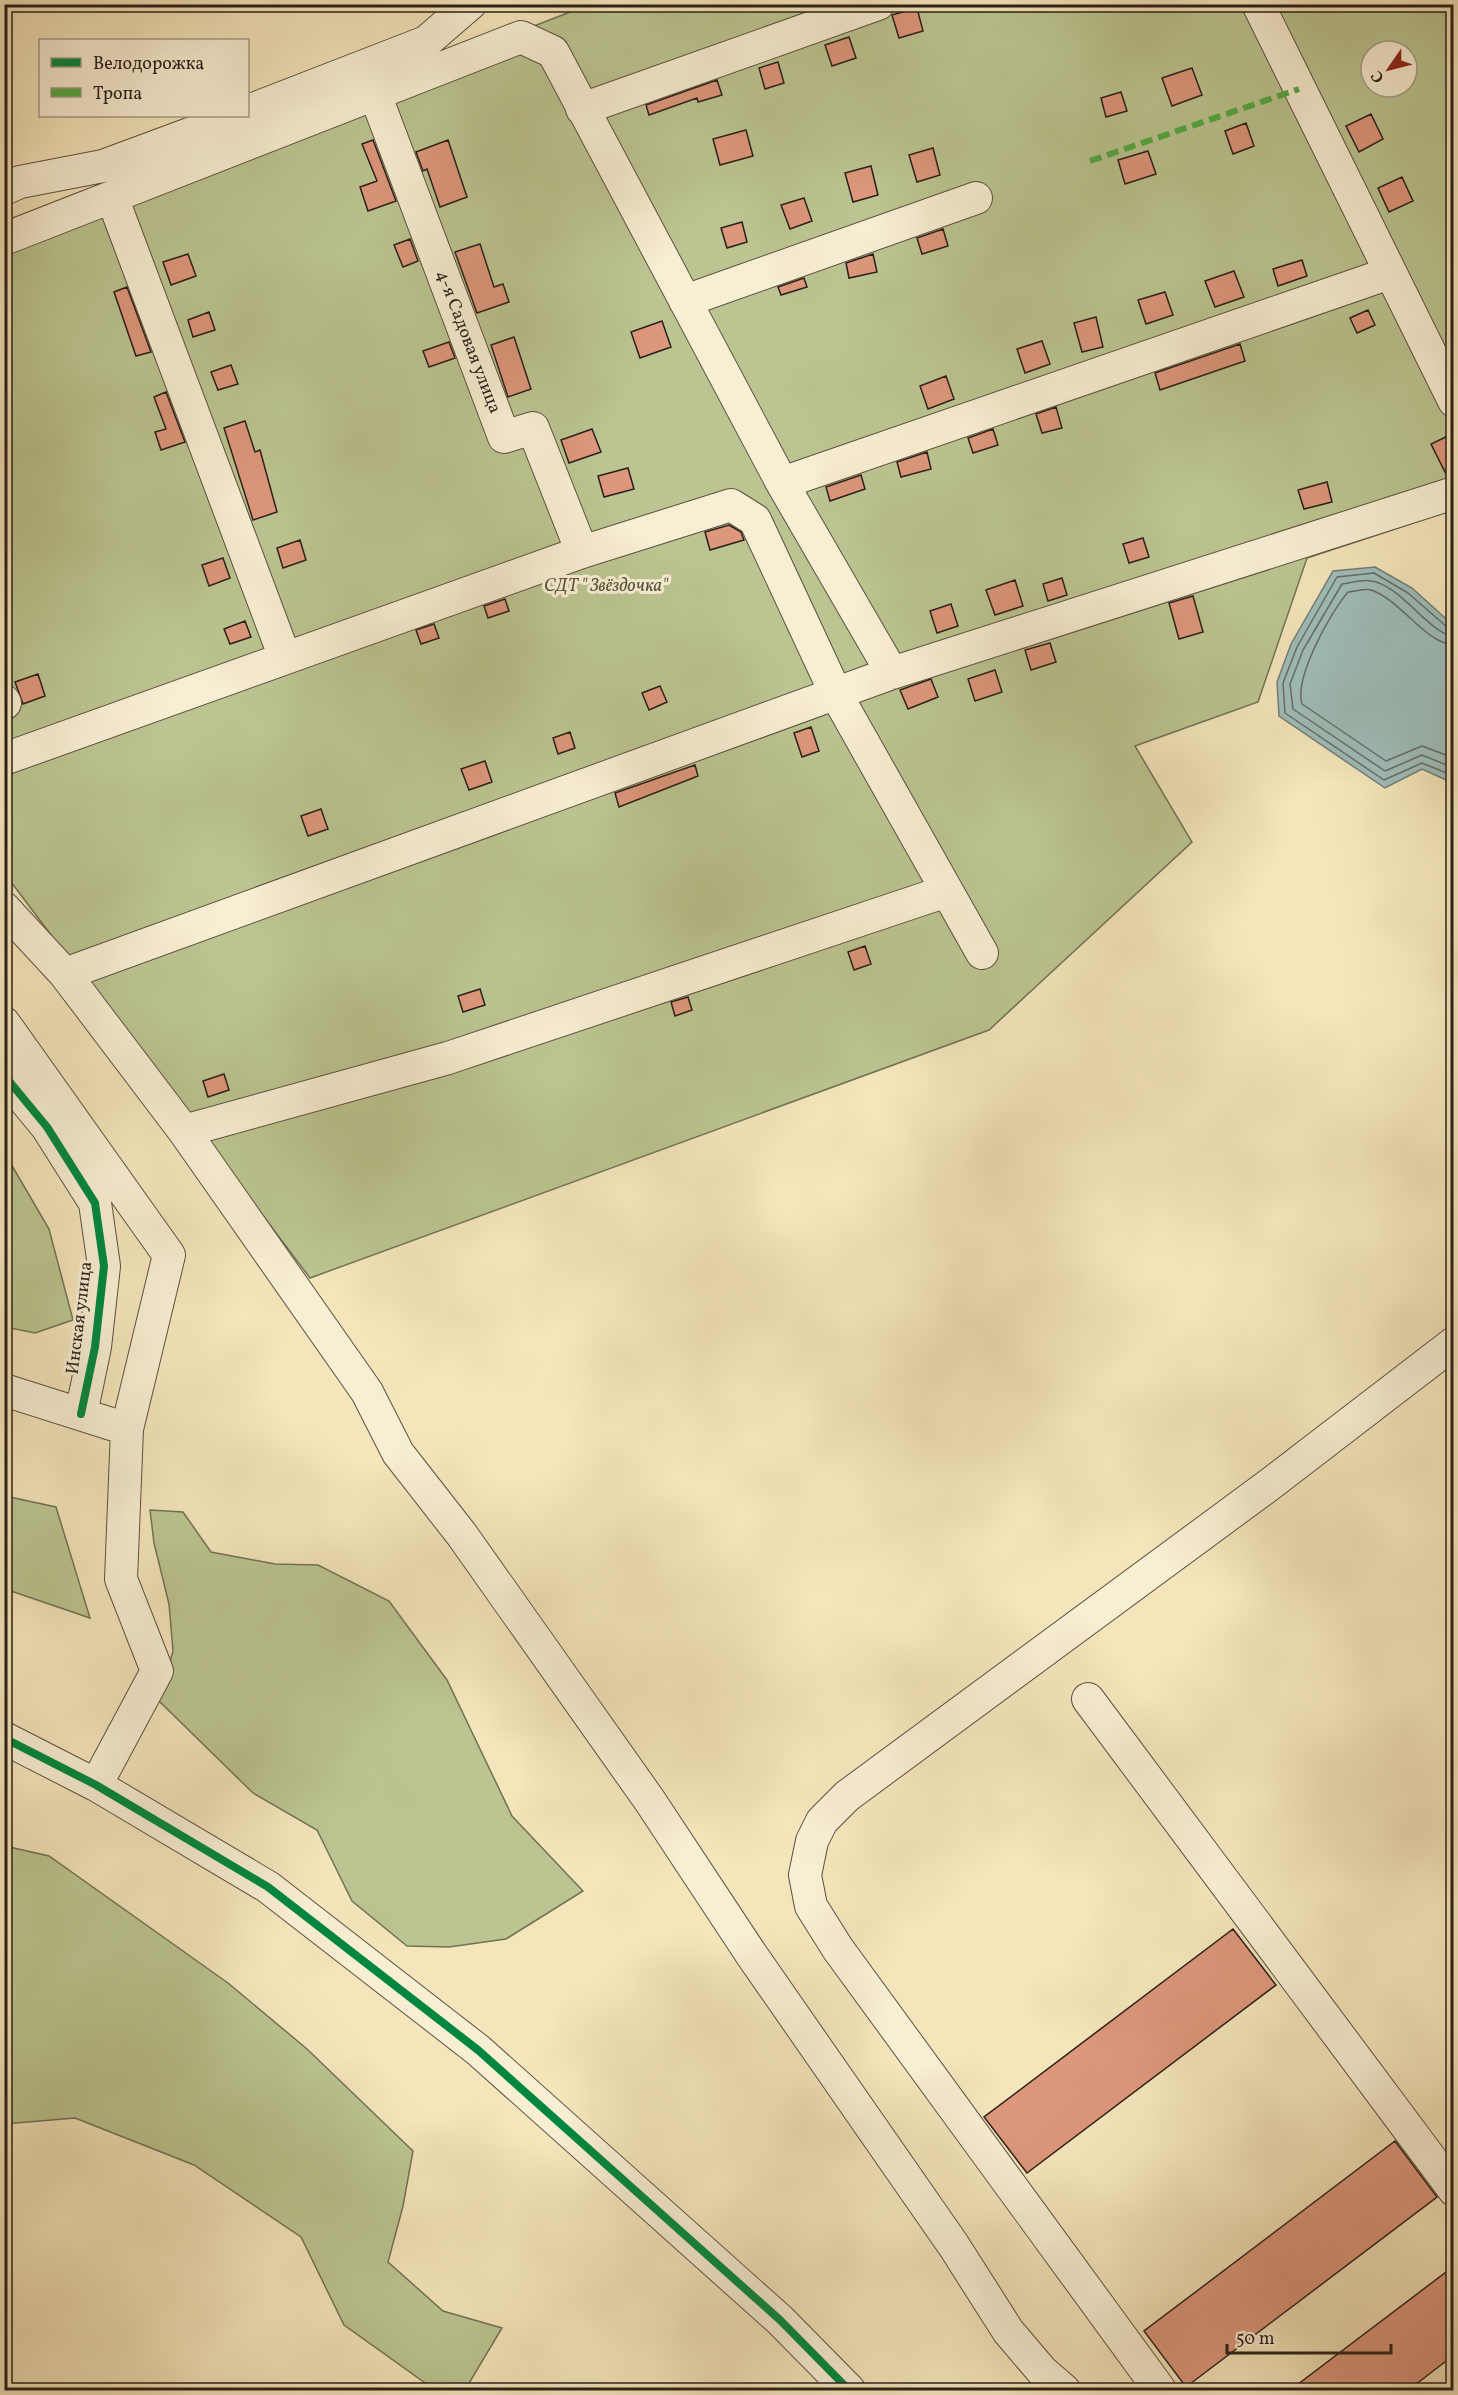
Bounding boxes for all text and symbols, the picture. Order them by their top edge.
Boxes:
legend [39,39,249,117]
north arrow [1359,39,1419,99]
text: Велодорожка [93,52,204,77]
text: С [1366,66,1390,87]
text: Тропа [93,82,142,107]
street label: 4-я Садовая улица [429,267,507,417]
park label: СДТ " Звёздочка" [544,574,669,599]
street label: Инская улица [61,1260,99,1376]
scale bar [1227,2317,1390,2355]
text: 50 m [1236,2327,1275,2352]

